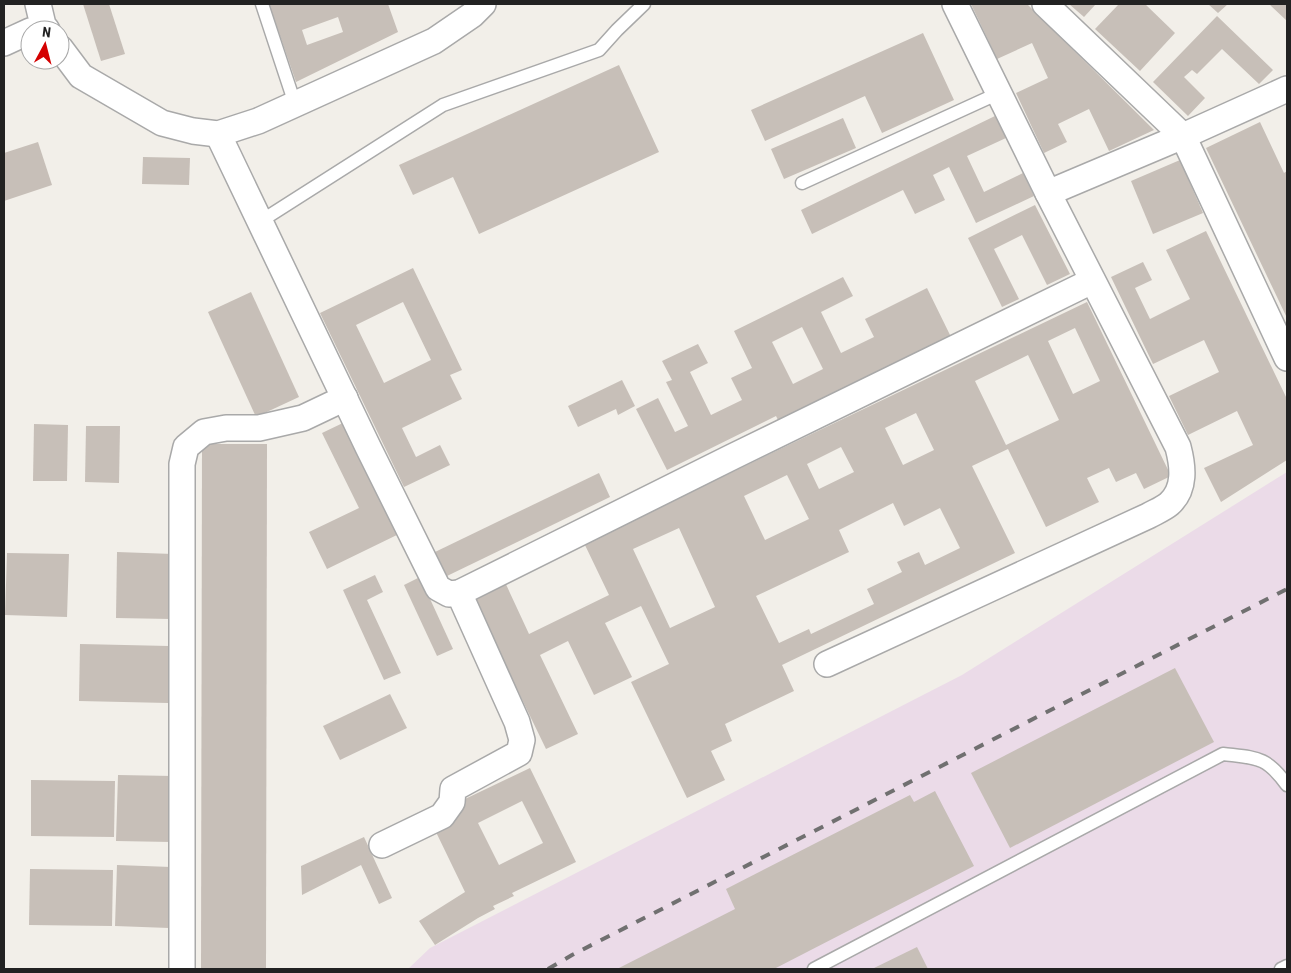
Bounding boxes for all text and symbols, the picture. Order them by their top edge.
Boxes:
north arrow [20,20,70,70]
text: N [41,24,52,41]

